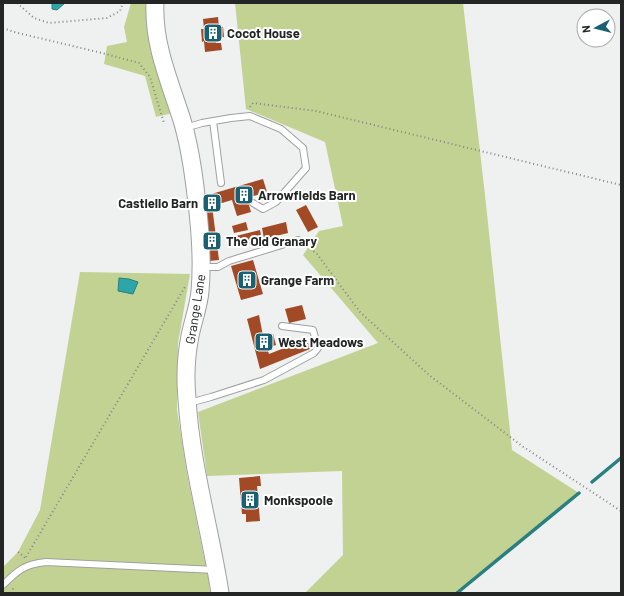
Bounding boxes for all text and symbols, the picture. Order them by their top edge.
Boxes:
north arrow [576,8,616,48]
building icon: Cocot House [202,22,224,44]
place label: Cocot House [227,25,300,41]
text: N [579,25,592,34]
building icon: Arrowfields Barn [233,184,255,206]
place label: Arrowfields Barn [258,187,356,203]
building icon: Castiello Barn [201,192,223,214]
place label: Castiello Barn [118,195,198,211]
building icon: The Old Granary [201,230,223,252]
place label: The Old Granary [226,233,317,249]
building icon: Grange Farm [236,269,258,291]
place label: Grange Farm [261,272,334,288]
street label: Grange Lane [182,273,208,345]
building icon: West Meadows [253,331,275,353]
place label: West Meadows [278,334,364,350]
building icon: Monkspoole [239,489,261,511]
place label: Monkspoole [264,492,333,508]

